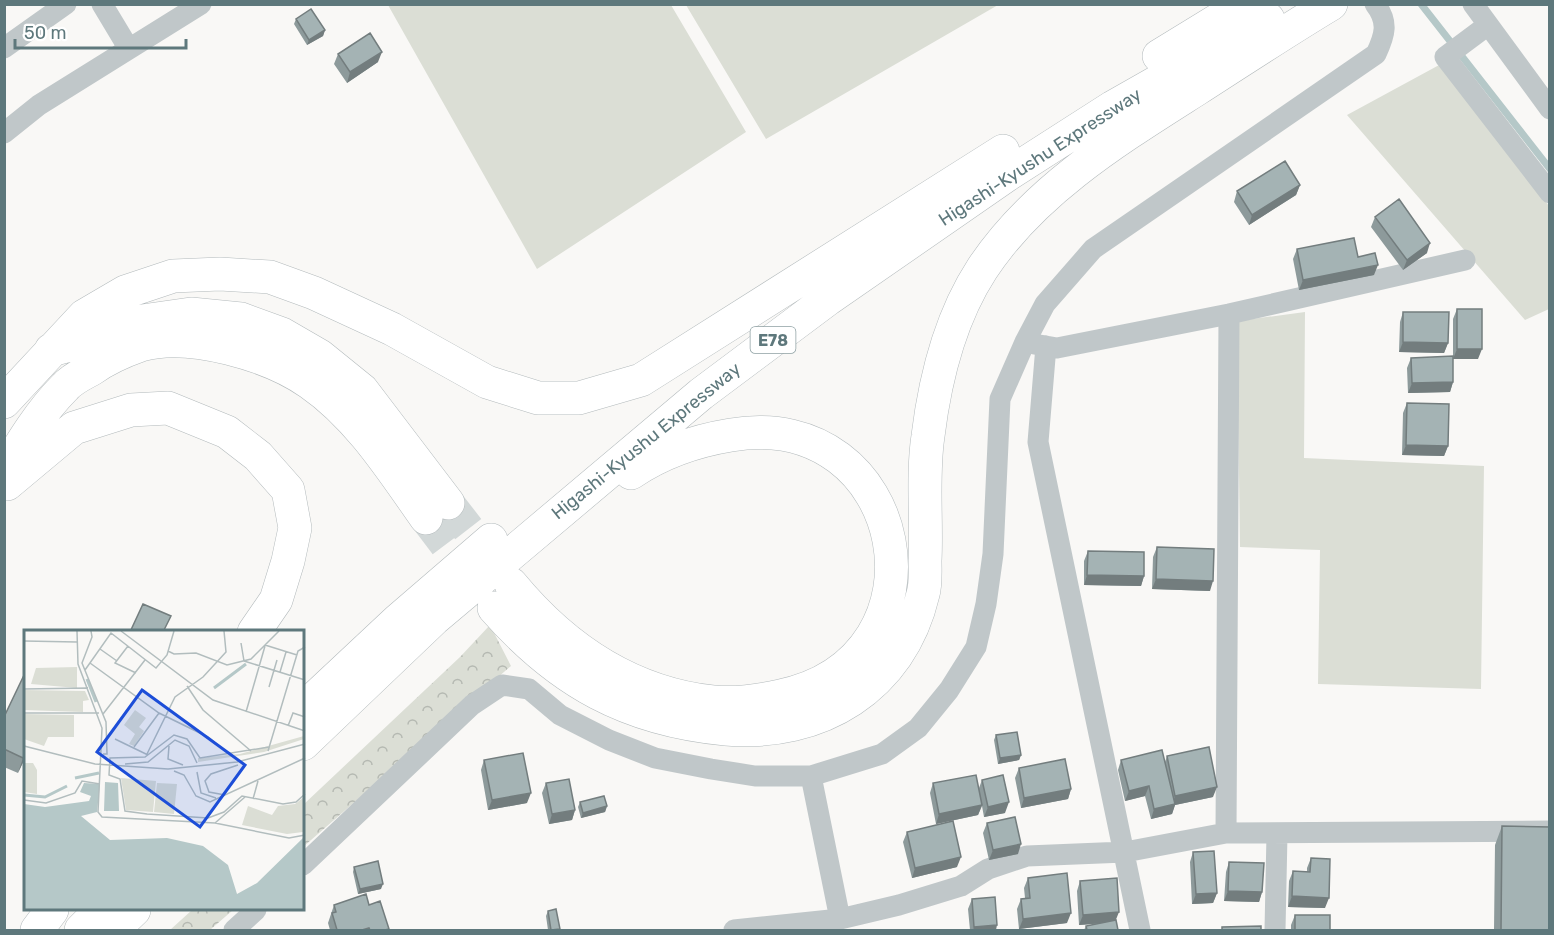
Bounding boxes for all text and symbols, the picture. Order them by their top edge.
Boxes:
scale bar [15,12,186,50]
text: 50 m [24,22,67,44]
street label: Higashi-Kyushu Expressway [935,83,1145,231]
road number: E78 [750,327,796,353]
street label: Higashi-Kyushu Expressway [547,358,745,524]
inset map [24,630,304,911]

